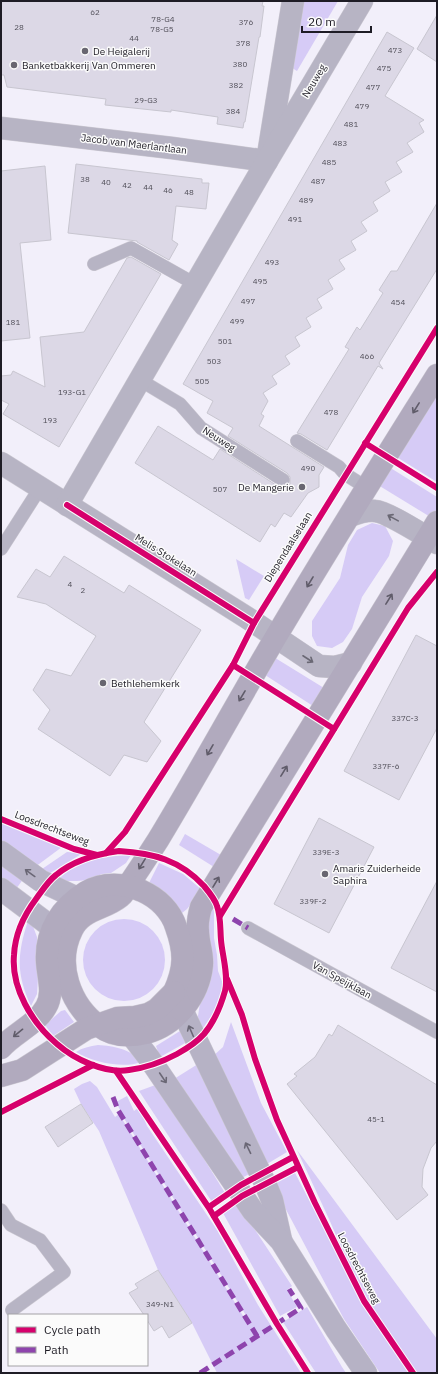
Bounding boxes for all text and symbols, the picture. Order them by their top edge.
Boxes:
house number: 62 [90,7,100,17]
scale bar [302,8,371,34]
house number: 78-G4 [151,14,175,24]
text: 20 m [308,14,336,29]
house number: 376 [239,17,253,27]
house number: 28 [14,22,24,32]
house number: 78-G5 [150,24,174,34]
house number: 44 [129,33,139,43]
house number: 378 [236,38,250,48]
place label: De Heigalerij [93,45,150,58]
house number: 473 [388,45,402,55]
marker: De Heigalerij [80,46,90,56]
place label: Banketbakkerij Van Ommeren [22,59,156,72]
house number: 380 [233,59,247,69]
marker: Banketbakkerij Van Ommeren [9,60,19,70]
street label: Neuweg [299,61,329,100]
house number: 475 [377,63,391,73]
house number: 382 [229,80,243,90]
house number: 477 [366,82,380,92]
house number: 29-G3 [134,95,158,105]
house number: 479 [355,101,369,111]
house number: 384 [226,106,240,116]
house number: 481 [344,119,358,129]
street label: Jacob van Maerlantlaan [80,131,188,157]
house number: 483 [333,138,347,148]
house number: 485 [322,157,336,167]
house number: 38 [80,174,90,184]
house number: 487 [311,176,325,186]
house number: 40 [101,177,111,187]
house number: 42 [122,180,132,190]
house number: 44 [143,182,153,192]
house number: 46 [163,185,173,195]
house number: 48 [184,187,194,197]
house number: 489 [299,195,313,205]
house number: 491 [288,214,302,224]
house number: 493 [265,257,279,267]
house number: 495 [253,276,267,286]
house number: 497 [241,296,255,306]
house number: 454 [391,297,405,307]
house number: 499 [230,316,244,326]
house number: 181 [6,317,20,327]
house number: 501 [218,336,232,346]
house number: 466 [360,351,374,361]
house number: 503 [207,356,221,366]
house number: 505 [195,376,209,386]
house number: 193-G1 [58,387,86,397]
one-way arrow [412,402,420,414]
house number: 478 [324,407,338,417]
house number: 193 [43,415,57,425]
street label: Neuweg [200,424,239,455]
house number: 490 [301,463,315,473]
place label: De Mangerie [238,481,295,494]
marker: De Mangerie [297,482,307,492]
house number: 507 [213,484,227,494]
street label: Diependaalselaan [261,510,315,584]
one-way arrow [388,514,400,522]
street label: Melis Stokelaan [133,531,199,579]
one-way arrow [305,576,313,588]
house number: 4 [68,579,73,589]
house number: 2 [81,585,86,595]
one-way arrow [385,594,394,605]
one-way arrow [302,655,313,663]
place label: Bethlehemkerk [111,677,181,690]
marker: Bethlehemkerk [98,678,108,688]
one-way arrow [237,690,245,702]
house number: 337C-3 [391,713,419,723]
one-way arrow [205,744,213,756]
house number: 337F-6 [373,761,400,771]
one-way arrow [281,765,289,777]
street label: Loosdrechtseweg [13,808,92,848]
house number: 339E-3 [312,847,340,857]
one-way arrow [138,858,147,869]
place label: Amaris Zuiderheide Saphira [333,862,421,887]
one-way arrow [25,869,36,877]
marker: Amaris Zuiderheide Saphira [320,869,330,879]
one-way arrow [212,876,220,888]
house number: 339F-2 [300,896,327,906]
street label: Van Speijklaan [310,958,374,1002]
one-way arrow [187,1025,195,1037]
one-way arrow [13,1029,24,1037]
one-way arrow [159,1073,167,1084]
house number: 45-1 [367,1114,385,1124]
one-way arrow [244,1143,251,1155]
street label: Loosdrechtseweg [335,1230,384,1306]
house number: 349-N1 [146,1299,174,1309]
legend [8,1314,148,1366]
text: Cycle path [44,1322,101,1337]
text: Path [44,1342,69,1357]

